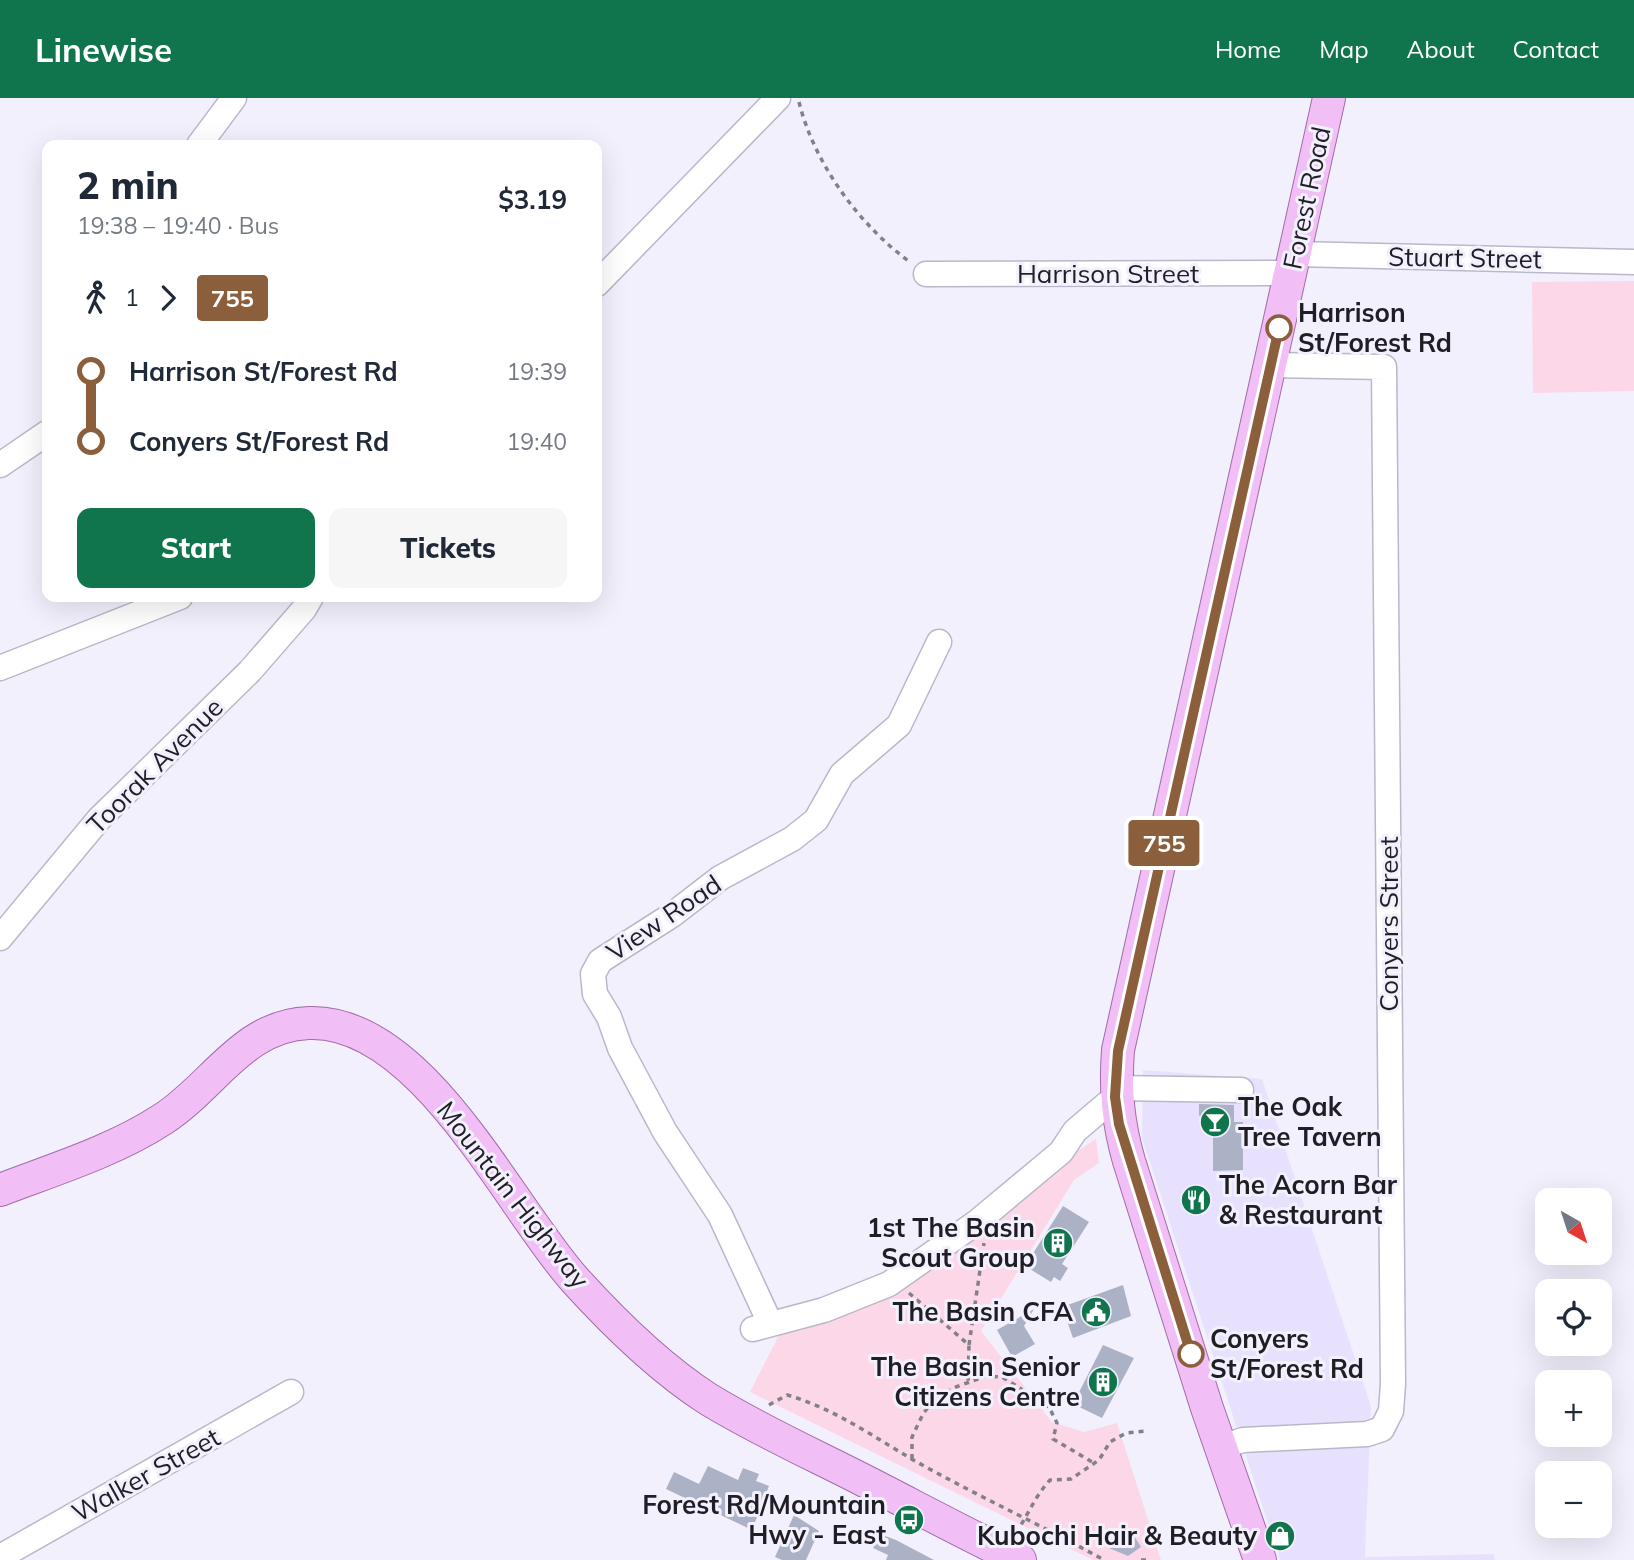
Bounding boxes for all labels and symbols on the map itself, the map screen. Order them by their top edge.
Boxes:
street label: Forest Road [1275,124,1338,272]
street label: Stuart Street [1388,240,1542,275]
street label: Harrison Street [1017,257,1199,290]
place label: Harrison St/Forest Rd [1298,296,1452,359]
marker: Harrison St/Forest Rd [1266,315,1292,341]
street label: Toorak Avenue [80,691,230,841]
line badge: 755 [1124,820,1204,866]
street label: Conyers Street [1372,836,1405,1012]
street label: View Road [600,867,727,968]
place label: The Oak Tree Tavern [1238,1090,1382,1153]
street label: Mountain Highway [430,1094,597,1295]
bar icon: The Oak Tree Tavern [1198,1105,1232,1139]
place label: The Acorn Bar & Restaurant [1219,1168,1398,1231]
restaurant icon: The Acorn Bar & Restaurant [1179,1183,1213,1217]
north arrow [1535,1188,1612,1265]
place label: 1st The Basin Scout Group [867,1211,1035,1274]
building icon: 1st The Basin Scout Group [1041,1226,1075,1260]
place label: The Basin CFA [892,1295,1073,1328]
public building icon: The Basin CFA [1079,1295,1113,1329]
place label: Conyers St/Forest Rd [1210,1322,1364,1385]
marker: Conyers St/Forest Rd [1178,1341,1204,1367]
place label: The Basin Senior Citizens Centre [871,1350,1081,1413]
building icon: The Basin Senior Citizens Centre [1086,1365,1120,1399]
street label: Walker Street [66,1420,226,1529]
place label: Forest Rd/Mountain Hwy - East [642,1488,886,1551]
bus stop icon: Forest Rd/Mountain Hwy - East [892,1503,926,1537]
place label: Kubochi Hair & Beauty [977,1519,1258,1552]
shop icon: Kubochi Hair & Beauty [1263,1519,1297,1553]

